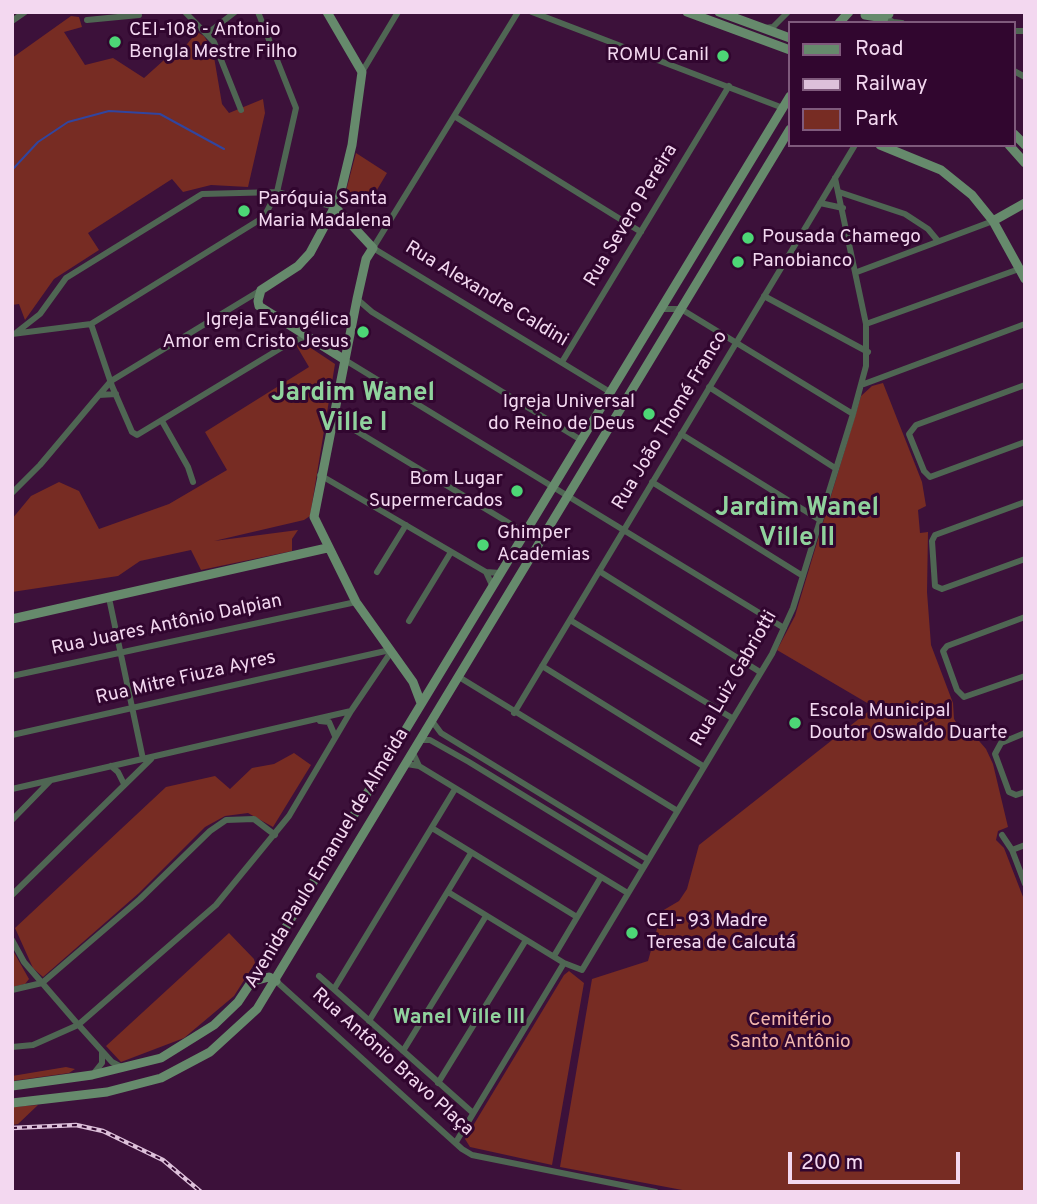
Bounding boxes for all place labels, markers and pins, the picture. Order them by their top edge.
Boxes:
place label: CEI-108 - Antonio Bengla Mestre Filho [129,20,297,64]
marker: CEI-108 - Antonio Bengla Mestre Filho [107,34,123,50]
place label: ROMU Canil [607,45,709,67]
marker: ROMU Canil [715,48,731,64]
place label: Paróquia Santa Maria Madalena [258,189,391,233]
marker: Paróquia Santa Maria Madalena [236,203,252,219]
place label: Pousada Chamego [762,227,921,249]
marker: Pousada Chamego [740,230,756,246]
place label: Panobianco [752,251,852,273]
marker: Panobianco [730,254,746,270]
place label: Igreja Evangélica Amor em Cristo Jesus [162,310,349,354]
marker: Igreja Evangélica Amor em Cristo Jesus [355,324,371,340]
place label: Igreja Universal do Reino de Deus [488,392,635,436]
marker: Igreja Universal do Reino de Deus [641,406,657,422]
place label: Bom Lugar Supermercados [369,469,503,513]
marker: Bom Lugar Supermercados [509,483,525,499]
place label: Ghimper Academias [497,523,590,567]
marker: Ghimper Academias [475,537,491,553]
place label: Escola Municipal Doutor Oswaldo Duarte [809,701,1008,745]
marker: Escola Municipal Doutor Oswaldo Duarte [787,715,803,731]
place label: CEI- 93 Madre Teresa de Calcutá [646,911,796,955]
marker: CEI- 93 Madre Teresa de Calcutá [624,925,640,941]

